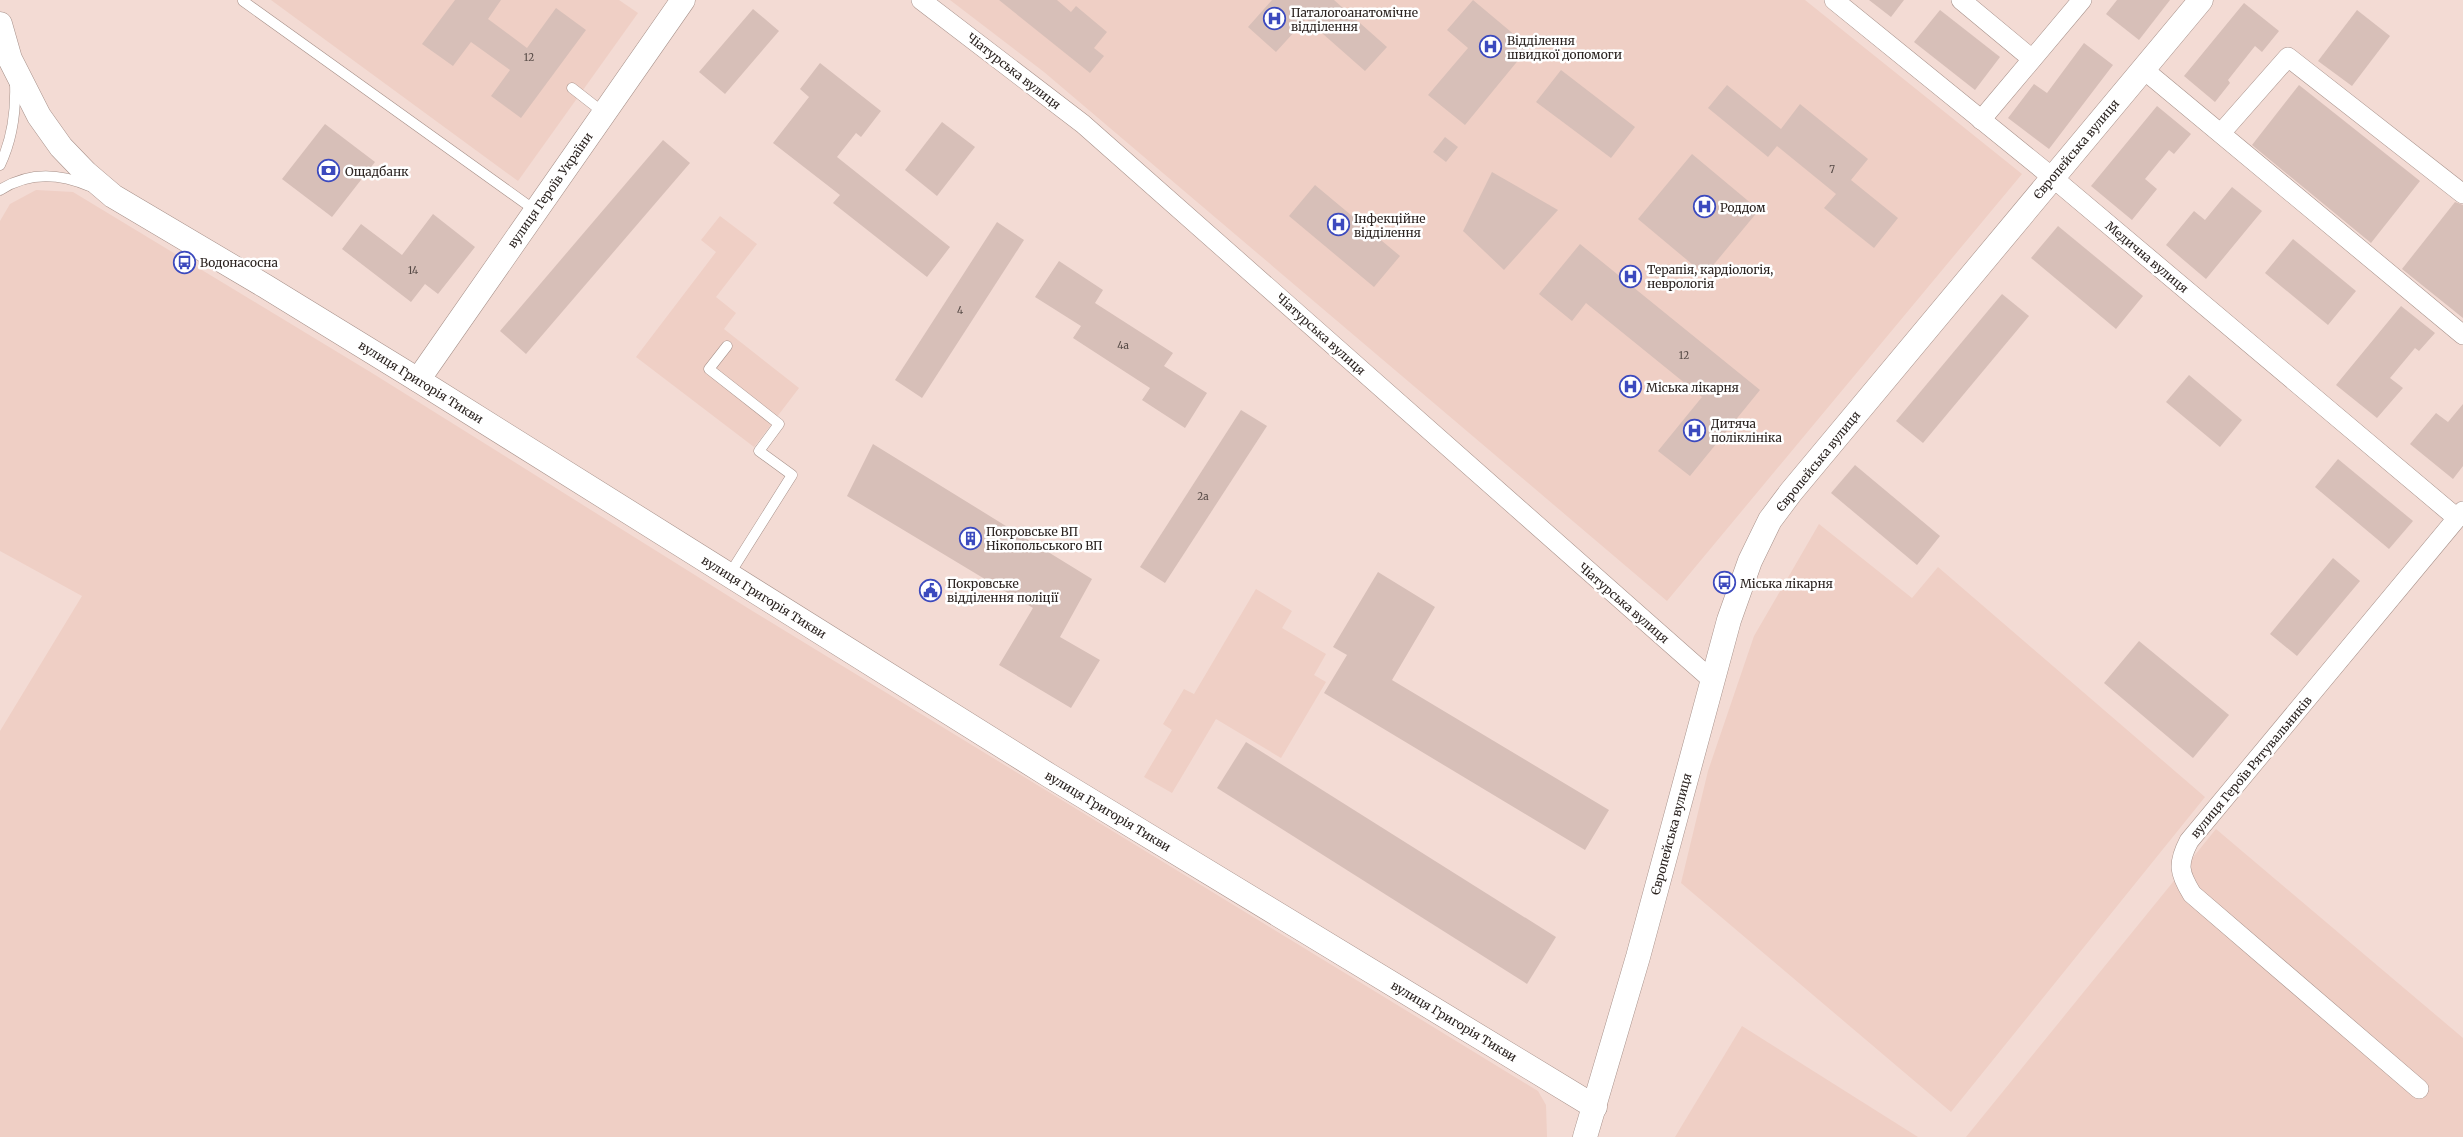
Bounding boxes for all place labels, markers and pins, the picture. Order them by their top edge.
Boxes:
place label: Паталогоанатомічне відділення [1291,5,1418,34]
hospital icon: Паталогоанатомічне відділення [1263,7,1287,31]
place label: Відділення швидкої допомоги [1507,33,1622,62]
hospital icon: Відділення швидкої допомоги [1479,35,1503,59]
bank icon: Ощадбанк [317,159,341,183]
place label: Ощадбанк [345,164,409,179]
hospital icon: Роддом [1692,195,1716,219]
place label: Роддом [1720,200,1766,215]
place label: Інфекційне відділення [1354,211,1425,240]
hospital icon: Інфекційне відділення [1326,213,1350,237]
bus stop icon: Водонасосна [172,250,196,274]
place label: Водонасосна [200,255,279,270]
place label: Терапія, кардіологія, неврологія [1647,262,1773,291]
hospital icon: Терапія, кардіологія, неврологія [1619,264,1643,288]
hospital icon: Мiська лiкарня [1618,375,1642,399]
place label: Мiська лiкарня [1646,380,1739,395]
place label: Дитяча поліклініка [1711,416,1782,445]
hospital icon: Дитяча поліклініка [1683,418,1707,442]
place label: Покровське ВП Нікопольського ВП [986,524,1103,553]
building icon: Покровське ВП Нікопольського ВП [958,526,982,550]
bus stop icon: Міська лікарня [1712,571,1736,595]
place label: Покровське відділення поліції [947,576,1059,605]
place label: Міська лікарня [1740,576,1833,591]
public building icon: Покровське відділення поліції [919,578,943,602]

